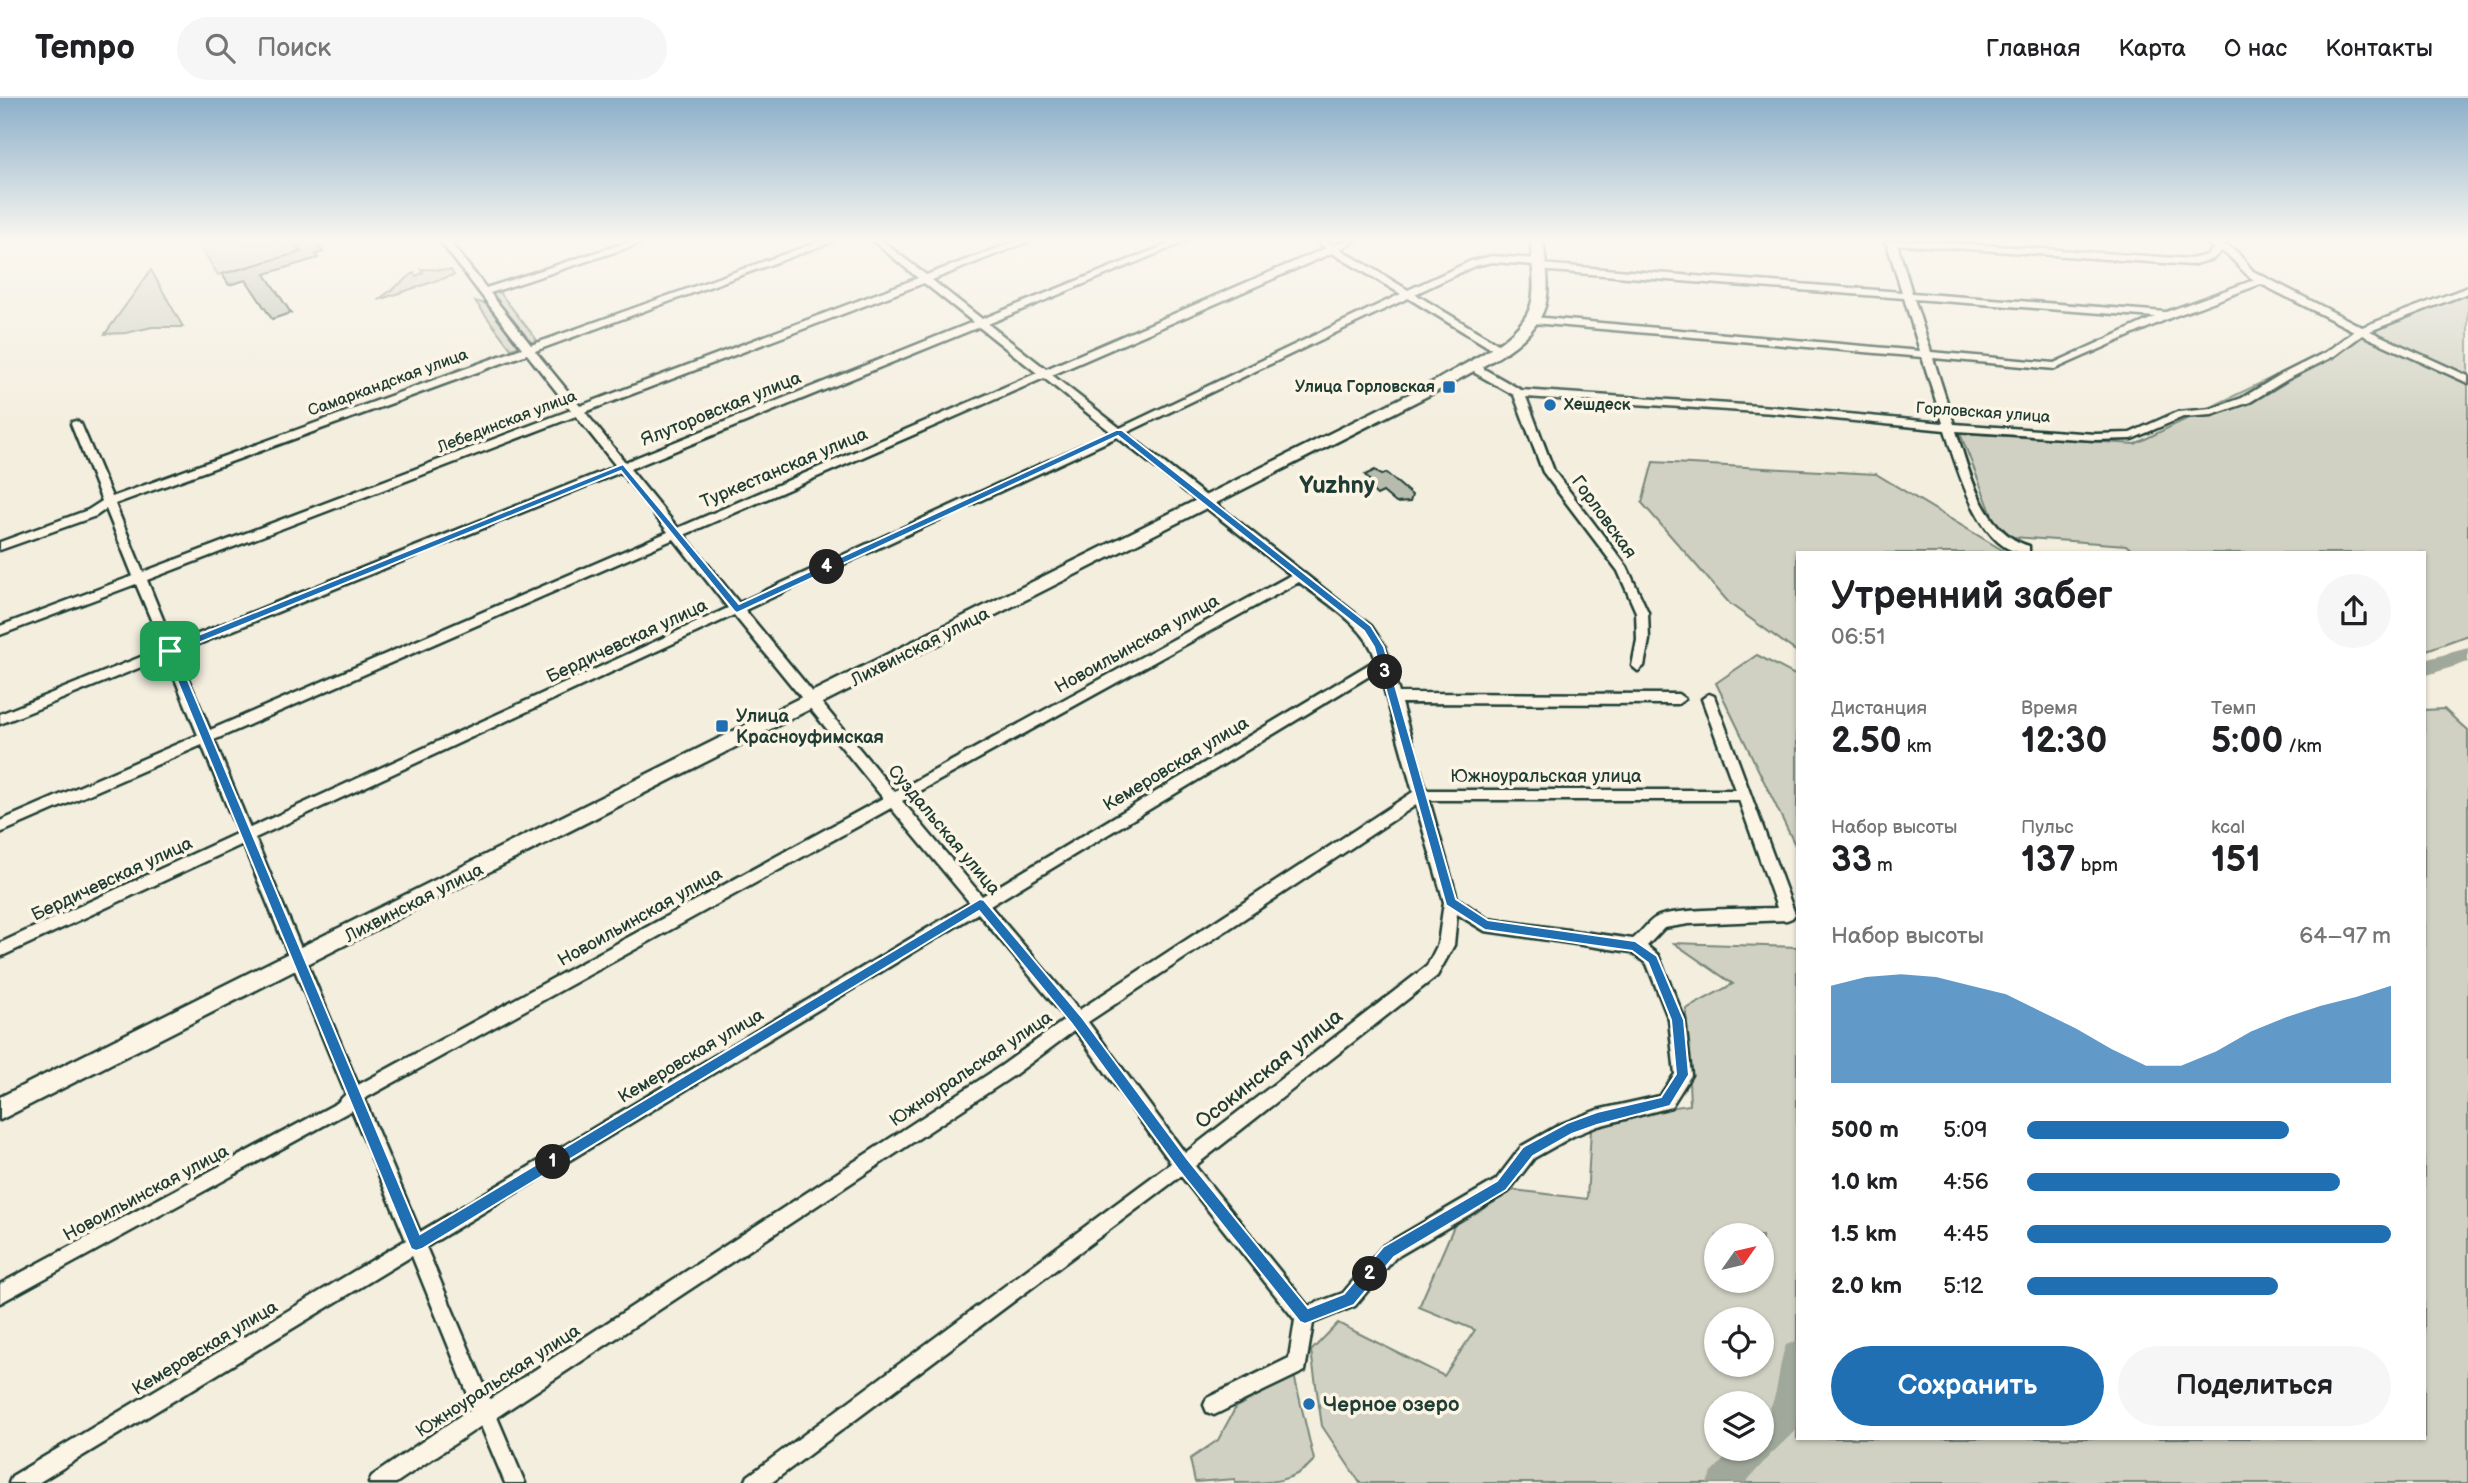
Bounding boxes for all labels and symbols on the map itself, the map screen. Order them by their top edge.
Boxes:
street label: Самаркандская улица [305,345,471,421]
street label: Ялуторовская улица [638,367,804,451]
place label: Улица Горловская [1295,378,1435,397]
marker: Улица Горловская [1441,379,1457,395]
street label: Лебединская улица [434,387,580,458]
place label: Хешдеск [1563,396,1631,415]
marker: Хешдеск [1542,397,1558,413]
street label: Горловская улица [1915,399,2051,427]
street label: Туркестанская улица [697,423,871,513]
district label: Yuzhny [1299,471,1375,500]
street label: Горловская [1567,472,1641,562]
pin: 4 [810,550,844,584]
street label: Новоильинская улица [1051,590,1223,698]
street label: Бердичевская улица [543,594,711,688]
street label: Лихвинская улица [846,603,993,691]
pin [140,621,200,681]
pin: 3 [1368,654,1402,690]
place label: Улица Красноуфимская [736,706,884,748]
street label: Кемеровская улица [1099,712,1253,816]
marker: Улица Красноуфимская [714,718,730,734]
street label: Суздальская улица [883,761,1005,900]
street label: Южноуральская улица [1450,766,1642,787]
street label: Бердичевская улица [28,832,196,926]
street label: Лихвинская улица [340,859,487,947]
street label: Новоильинская улица [554,863,726,971]
street label: Осокинская улица [1190,1003,1348,1134]
street label: Кемеровская улица [614,1004,768,1108]
street label: Южноуральская улица [886,1007,1057,1131]
street label: Новоильинская улица [60,1140,233,1246]
pin: 1 [536,1144,570,1180]
north arrow [1704,1223,1774,1293]
pin: 2 [1352,1256,1388,1292]
street label: Кемеровская улица [128,1296,282,1400]
street label: Южноуральская улица [412,1320,584,1442]
place label: Черное озеро [1323,1392,1459,1417]
marker: Черное озеро [1301,1396,1317,1412]

